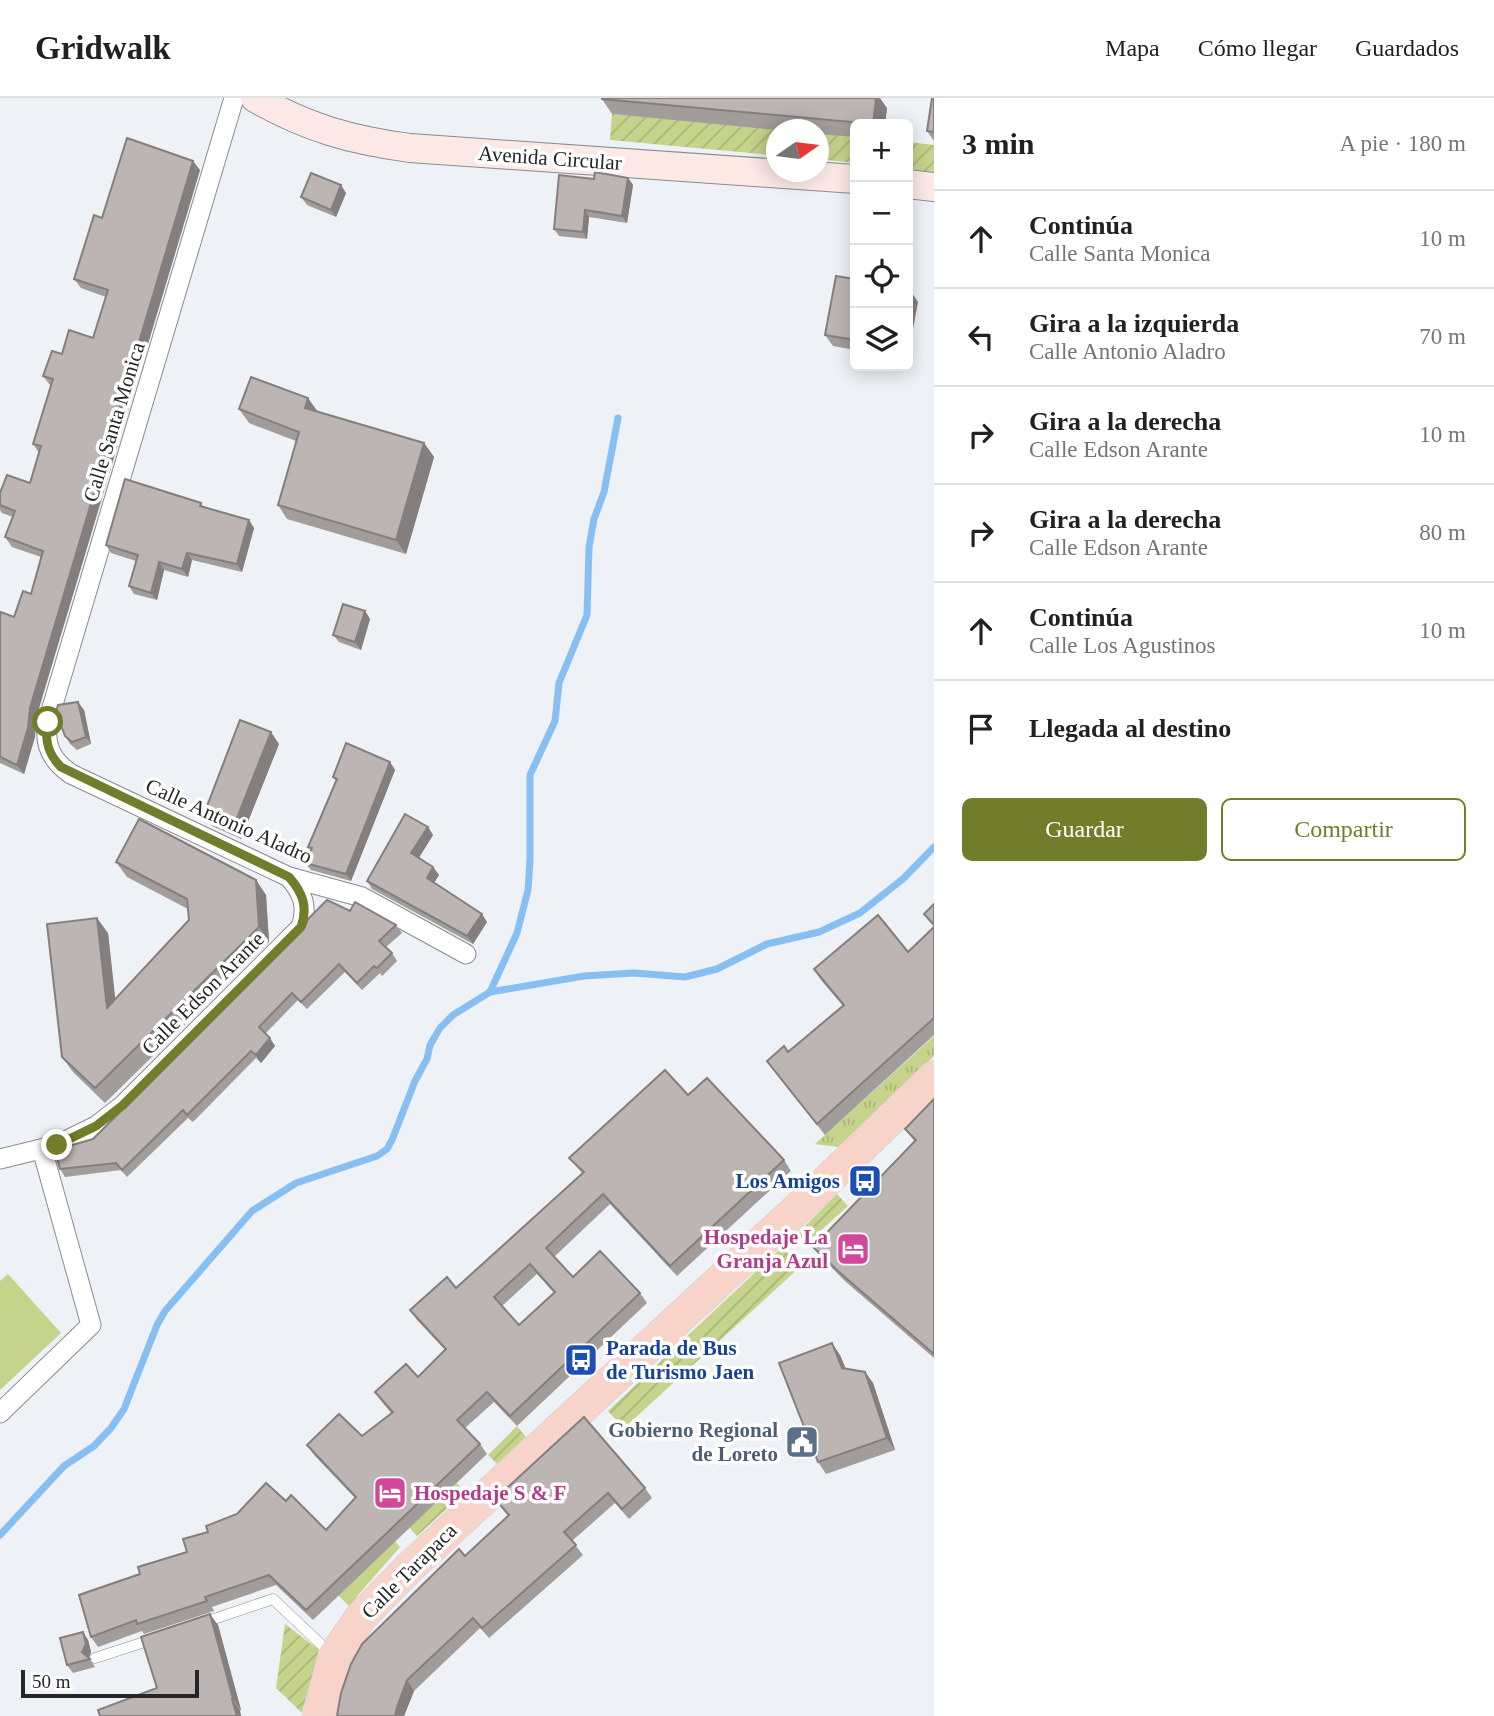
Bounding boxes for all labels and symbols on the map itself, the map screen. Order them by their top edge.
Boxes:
north arrow [766,119,829,182]
street label: Avenida Circular [478,141,622,175]
street label: Calle Santa Monica [78,339,150,505]
route start [32,706,63,737]
street label: Calle Antonio Aladro [142,774,316,868]
street label: Calle Edson Arante [137,927,269,1059]
route end [41,1129,72,1160]
bus stop icon: Los Amigos [846,1162,884,1200]
place label: Los Amigos [736,1169,840,1193]
place label: Hospedaje La Granja Azul [704,1225,828,1273]
hotel icon: Hospedaje La Granja Azul [834,1230,872,1268]
place label: Parada de Bus de Turismo Jaen [606,1336,755,1384]
bus stop icon: Parada de Bus de Turismo Jaen [562,1341,600,1379]
place label: Gobierno Regional de Loreto [608,1418,778,1466]
public building icon: Gobierno Regional de Loreto [783,1423,821,1461]
hotel icon: Hospedaje S & F [371,1474,409,1512]
place label: Hospedaje S & F [414,1481,566,1505]
street label: Calle Tarapaca [356,1518,462,1624]
scale bar [21,1667,200,1699]

